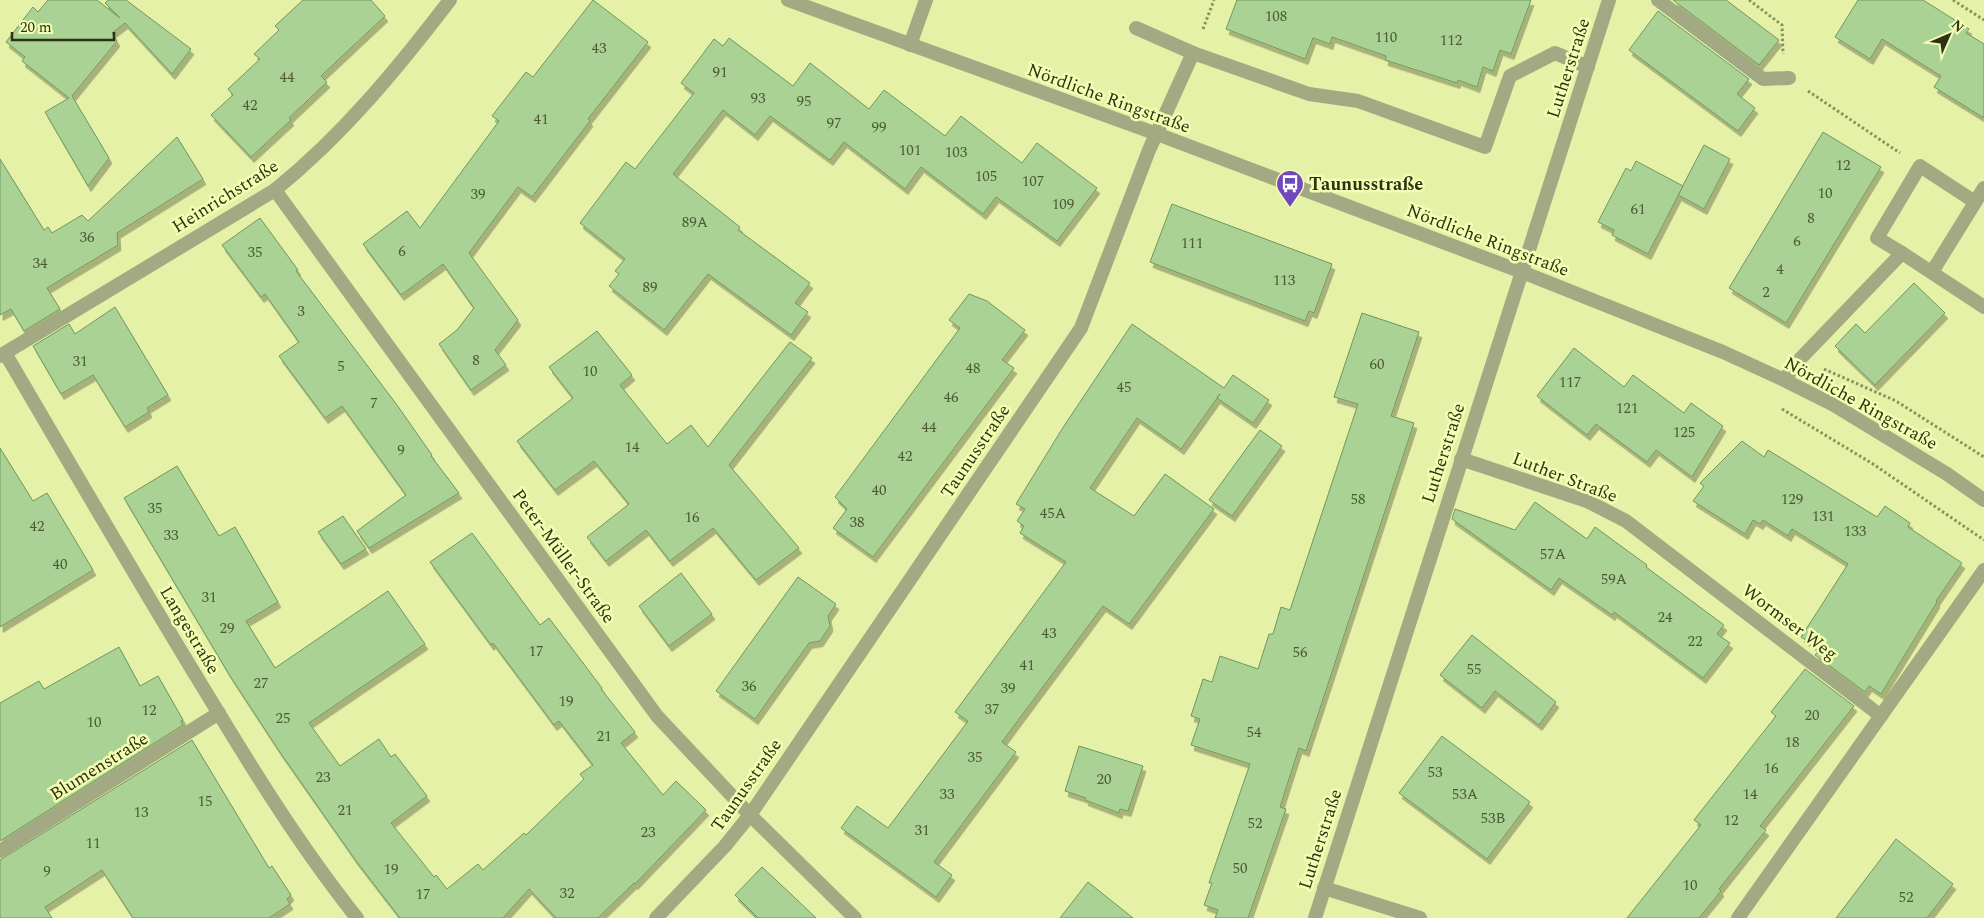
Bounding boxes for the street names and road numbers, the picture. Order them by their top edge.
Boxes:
street label: Lutherstraße [1540,15,1597,122]
street label: Nördliche Ringstraße [1023,56,1194,141]
street label: Heinrichstraße [167,153,284,240]
street label: Nördliche Ringstraße [1403,197,1573,284]
street label: Nördliche Ringstraße [1779,350,1942,457]
street label: Taunusstraße [934,399,1017,504]
street label: Lutherstraße [1415,400,1472,507]
street label: Luther Straße [1508,445,1621,510]
street label: Peter-Müller-Straße [505,483,622,629]
street label: Wormser Weg [1736,577,1843,667]
street label: Langestraße [153,581,227,680]
street label: Blumenstraße [45,725,154,807]
street label: Taunusstraße [704,733,789,837]
street label: Lutherstraße [1292,786,1349,893]

